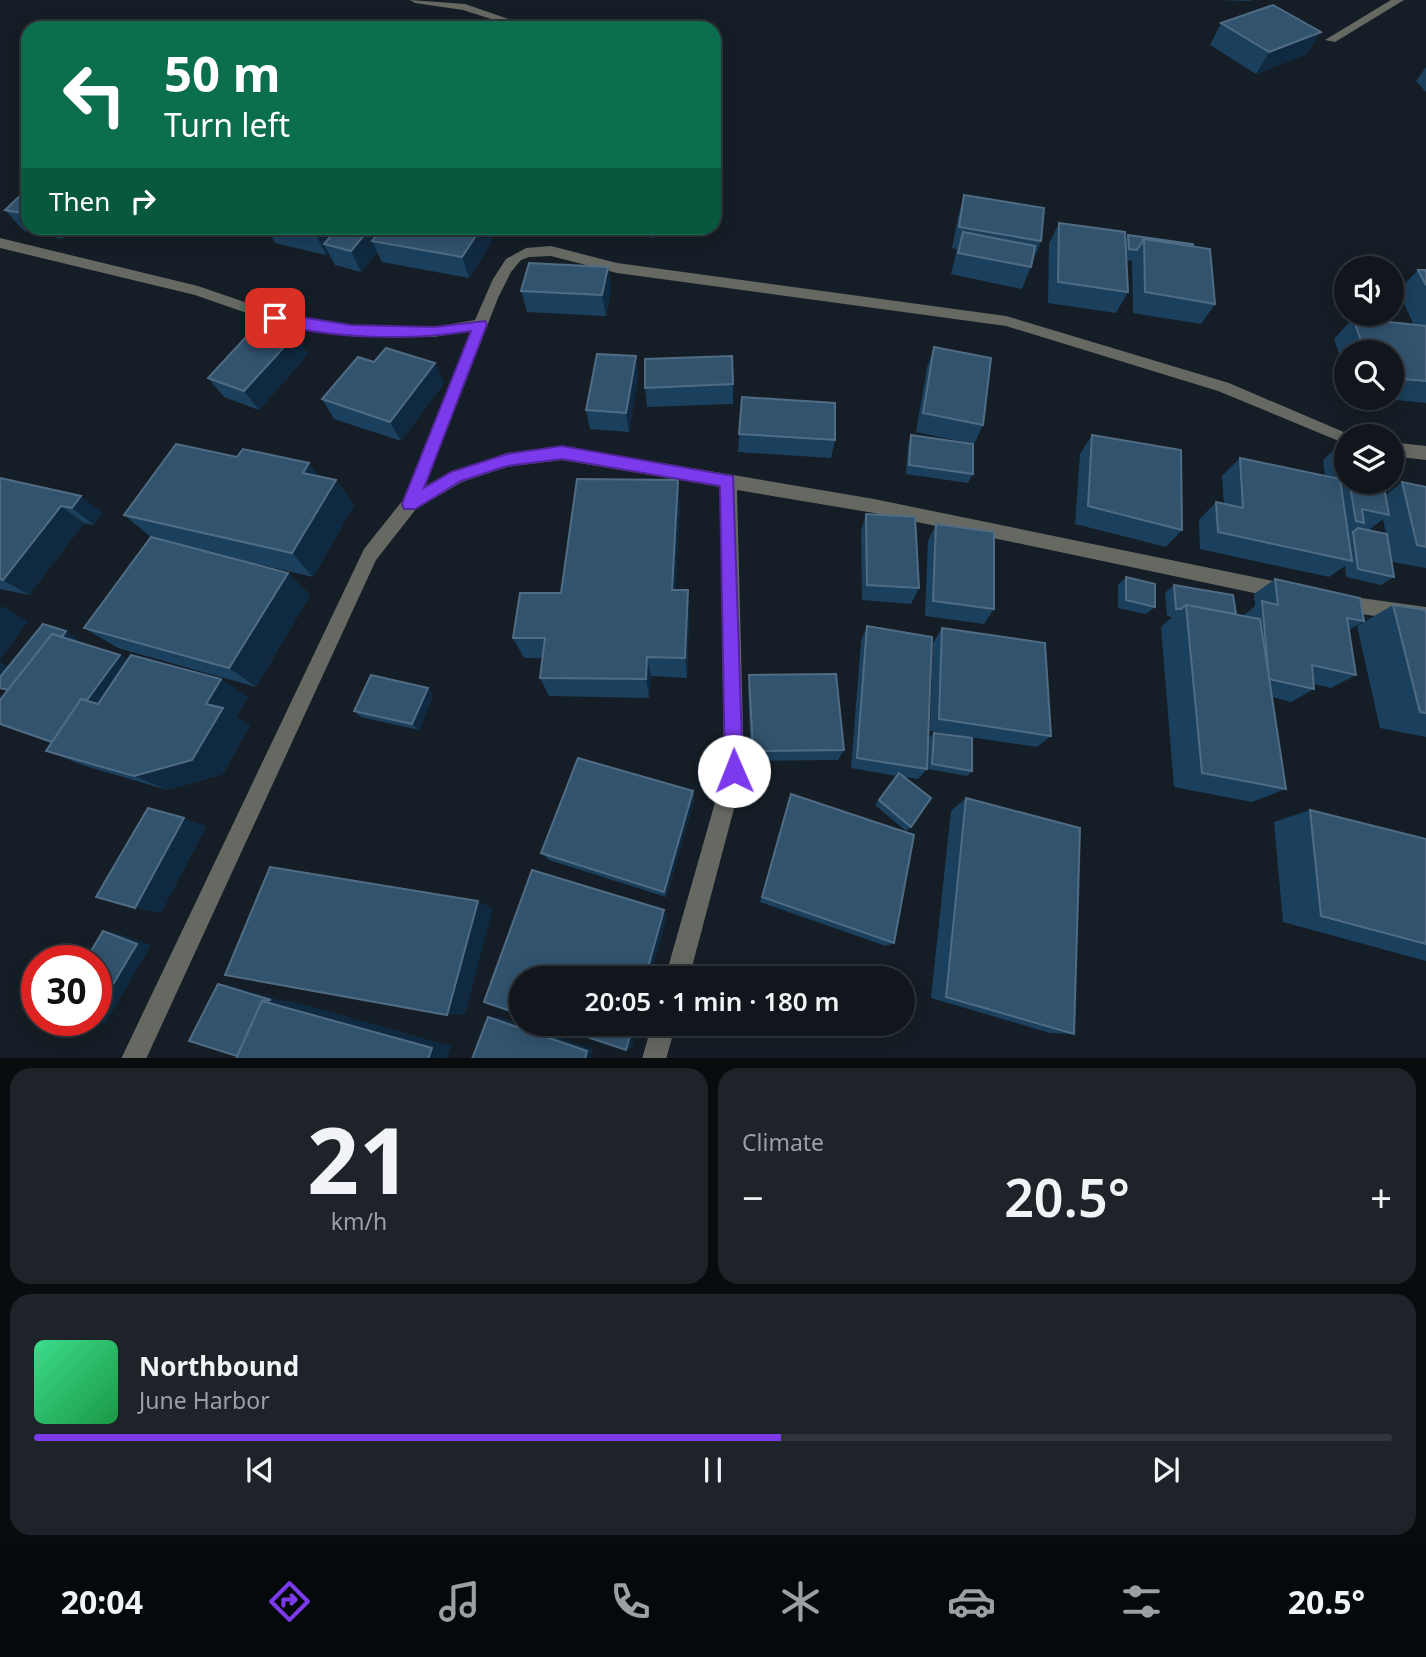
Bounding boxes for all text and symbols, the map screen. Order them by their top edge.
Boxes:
text: 50 m [164,40,281,106]
icon: left [49,49,140,140]
text: Turn left [164,103,290,146]
icon: right [124,182,162,220]
text: Then [49,183,110,219]
map controls [1334,256,1404,494]
button: sound [1334,256,1404,326]
pin [245,288,305,348]
icon: arrive [256,299,294,337]
button: search [1334,340,1404,410]
button: layers [1334,424,1404,494]
position arrow [697,734,771,808]
speed limit sign: 30 [21,945,112,1036]
text: 20:05 · 1 min · 180 m [585,983,839,1019]
text: 21 [307,1097,411,1221]
text: Climate [742,1126,824,1158]
text: 20.5° [1004,1161,1130,1232]
text: − [742,1171,764,1223]
text: + [1370,1171,1392,1223]
text: km/h [331,1205,387,1237]
text: Northbound [139,1348,299,1384]
text: June Harbor [139,1384,270,1416]
icon: previous [241,1451,279,1489]
icon: pause [694,1451,732,1489]
icon: next [1147,1451,1185,1489]
icon: directions [265,1577,314,1626]
icon: music [435,1577,484,1626]
icon: phone [606,1577,655,1626]
icon: climate [776,1577,825,1626]
icon: car [947,1577,996,1626]
icon: filters [1117,1577,1166,1626]
text: 20:04 [61,1580,143,1623]
text: 20.5° [1288,1580,1365,1623]

